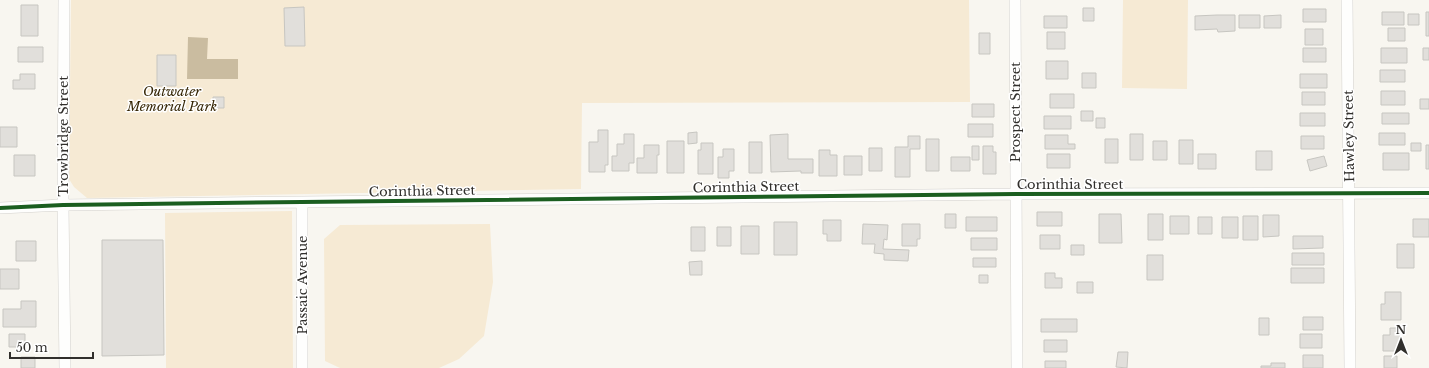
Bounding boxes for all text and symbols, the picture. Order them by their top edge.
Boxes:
street label: Prospect Street [1007,62,1024,162]
street label: Trowbridge Street [55,76,72,196]
park label: Outwater Memorial Park [126,83,217,115]
street label: Hawley Street [1340,90,1358,182]
street label: Corinthia Street [1017,176,1123,193]
street label: Corinthia Street [693,178,800,196]
street label: Corinthia Street [369,182,476,200]
street label: Passaic Avenue [294,235,311,335]
north arrow [1381,320,1421,360]
text: N [1396,323,1407,337]
scale bar [10,334,93,360]
text: 50 m [16,340,48,355]

